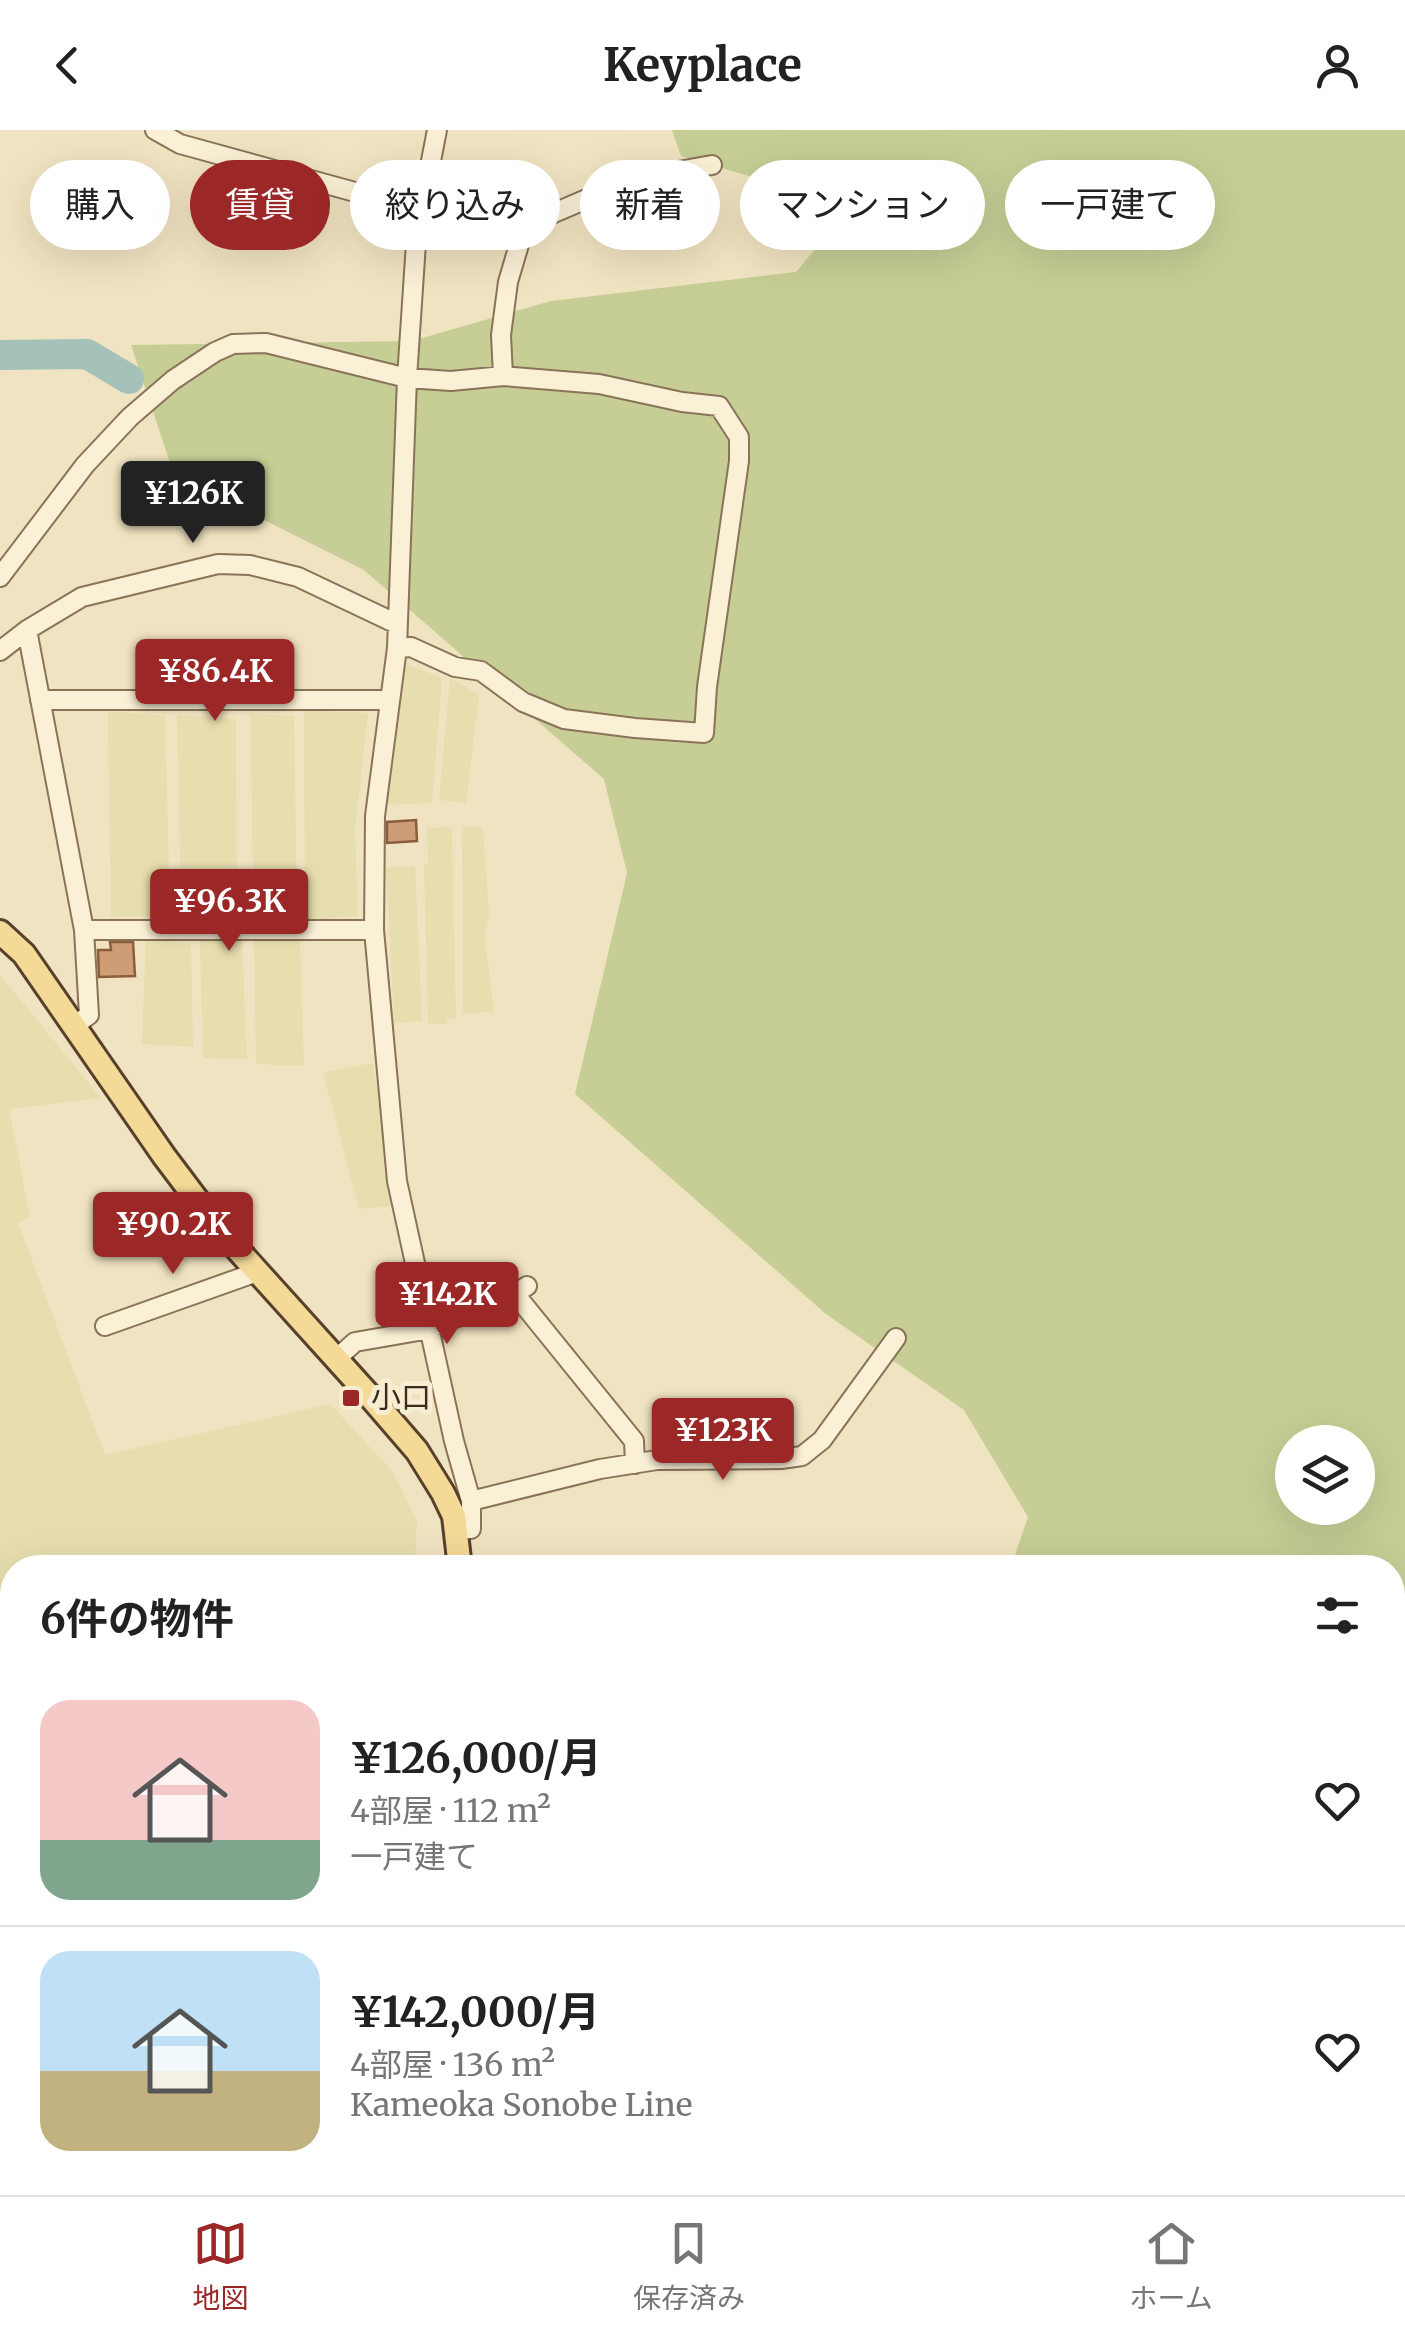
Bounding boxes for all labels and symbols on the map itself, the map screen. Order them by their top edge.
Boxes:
pin: ¥126K [123,461,263,546]
pin: ¥86.4K [134,639,296,724]
pin: ¥96.3K [148,869,310,954]
pin: ¥90.2K [92,1192,254,1277]
pin: ¥142K [377,1262,517,1347]
place label: 小口 [371,1378,431,1416]
marker: 小口 [340,1387,362,1409]
pin: ¥123K [653,1398,793,1483]

